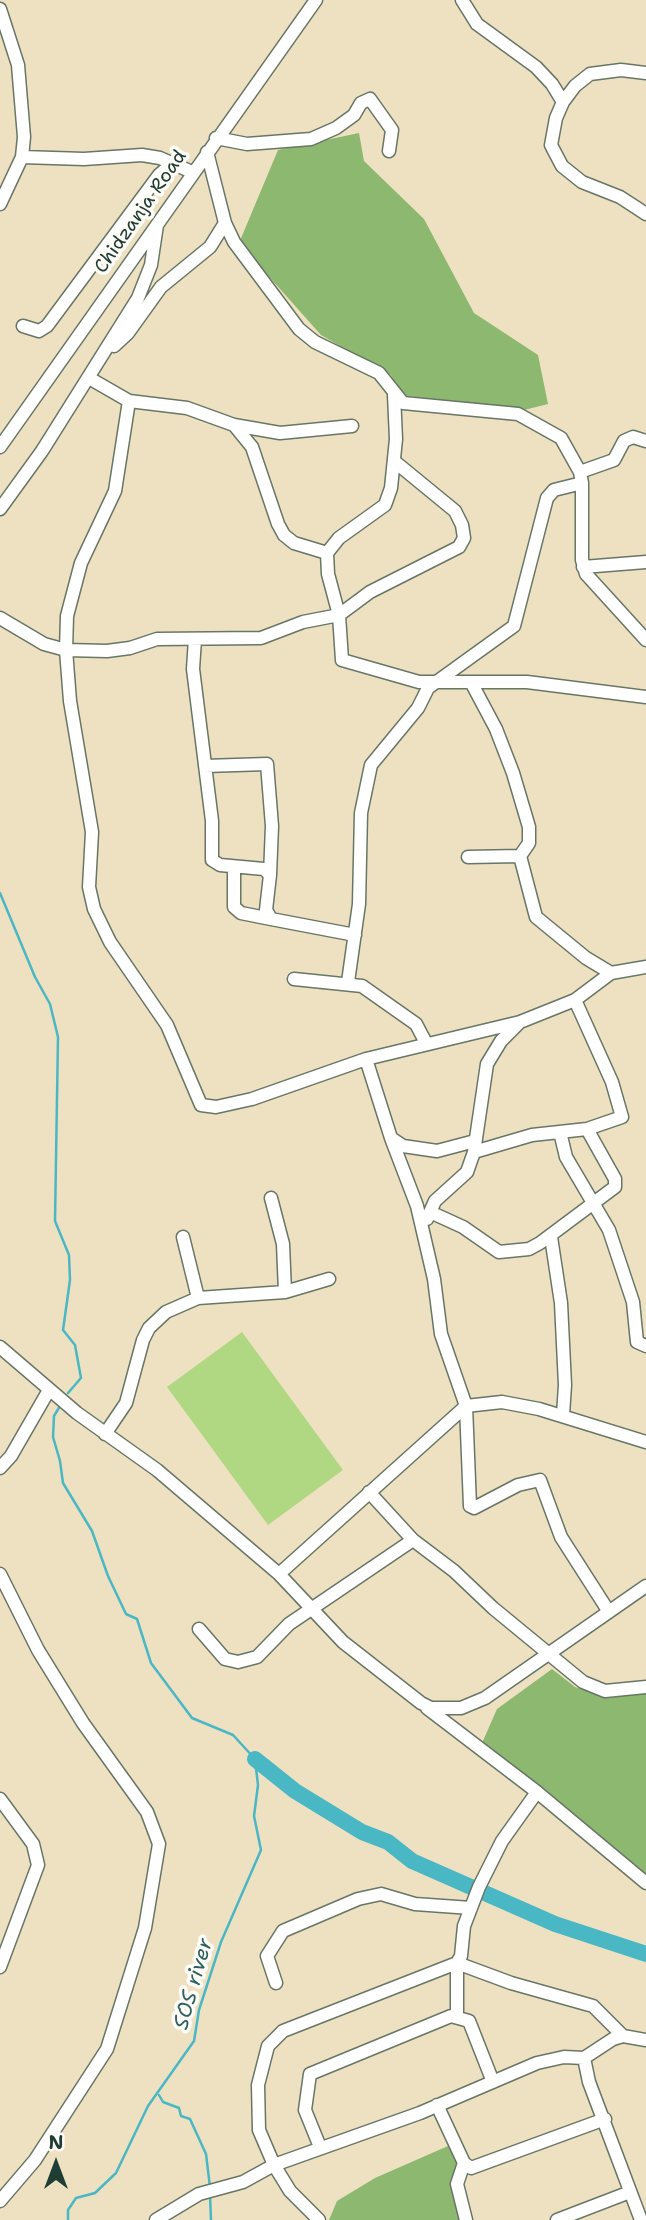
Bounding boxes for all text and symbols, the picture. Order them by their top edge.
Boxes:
street label: Chidzanja Road [90,146,192,278]
water label: SOS river [169,1936,219,2032]
north arrow [21,2129,91,2199]
text: N [48,2130,64,2155]

